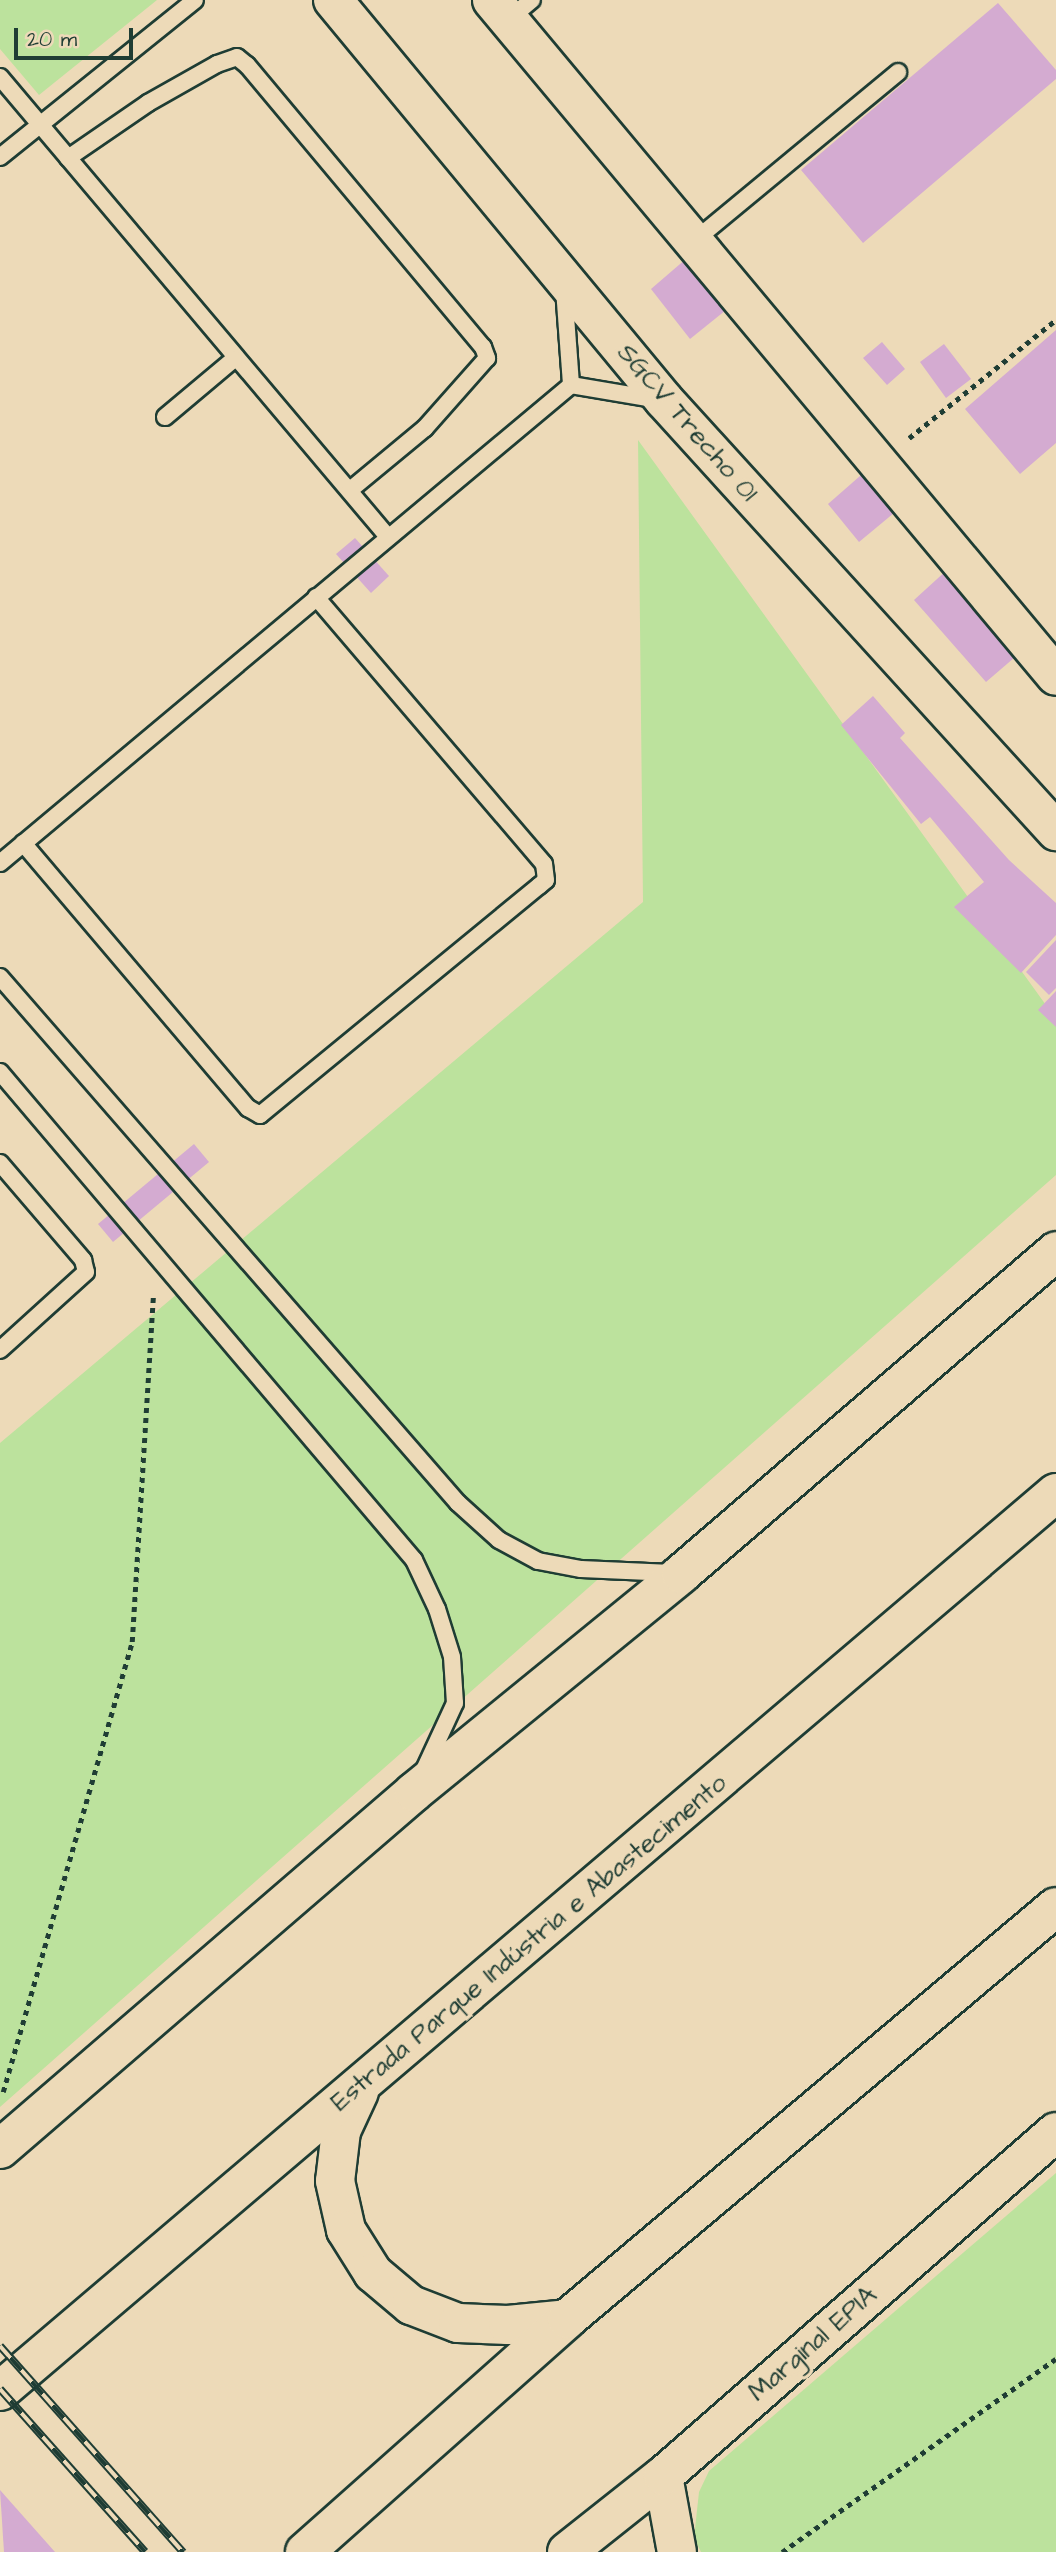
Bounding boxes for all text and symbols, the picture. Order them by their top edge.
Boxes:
scale bar [18,14,136,58]
text: 20 m [27,25,77,54]
street label: SGCV Trecho 01 [610,338,764,508]
street label: Estrada Parque Indústria e Abastecimento [325,1768,733,2118]
street label: Marginal EPIA [742,2280,884,2408]

